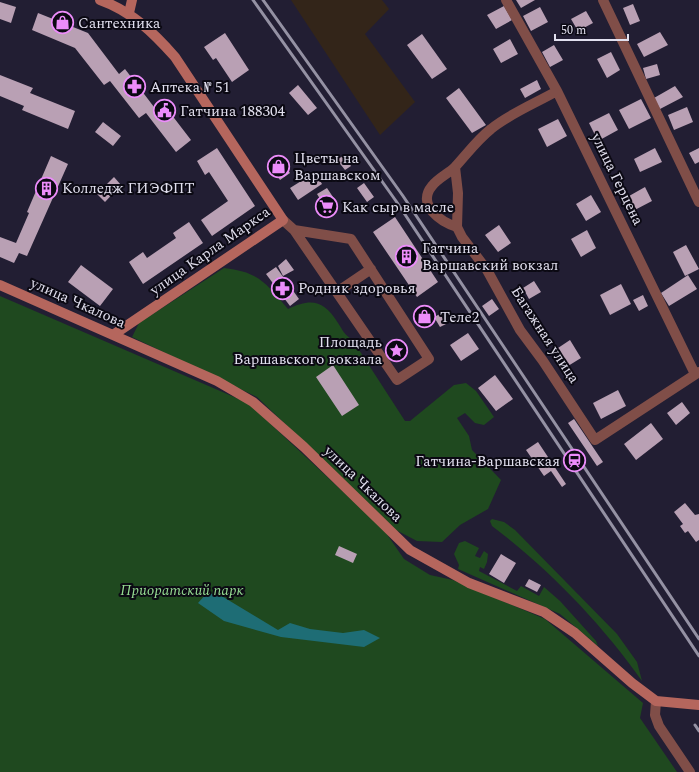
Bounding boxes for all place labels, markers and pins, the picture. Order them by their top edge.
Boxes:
shop icon: Сантехника [50,10,76,36]
place label: Сантехника [78,12,161,35]
pharmacy icon: Аптека № 51 [121,74,147,100]
place label: Аптека № 51 [150,76,230,99]
public building icon: Гатчина 188304 [151,98,177,124]
place label: Гатчина 188304 [180,100,286,123]
place label: Цветы на Варшавском [294,147,381,187]
shop icon: Цветы на Варшавском [266,154,292,180]
building icon: Колледж ГИЭФПТ [34,175,60,201]
place label: Колледж ГИЭФПТ [62,177,195,200]
supermarket icon: Как сыр в масле [314,194,340,220]
place label: Как сыр в масле [342,196,454,219]
place label: Гатчина Варшавский вокзал [422,237,558,277]
building icon: Гатчина Варшавский вокзал [393,244,419,270]
pharmacy icon: Родник здоровья [270,275,296,301]
place label: Родник здоровья [298,277,416,300]
shop icon: Теле2 [411,304,437,330]
place label: Теле2 [440,306,479,329]
place label: Площадь Варшавского вокзала [234,331,383,371]
place icon: Площадь Варшавского вокзала [384,338,410,364]
station icon: Гатчина-Варшавская [562,448,588,474]
place label: Гатчина-Варшавская [415,450,560,473]

